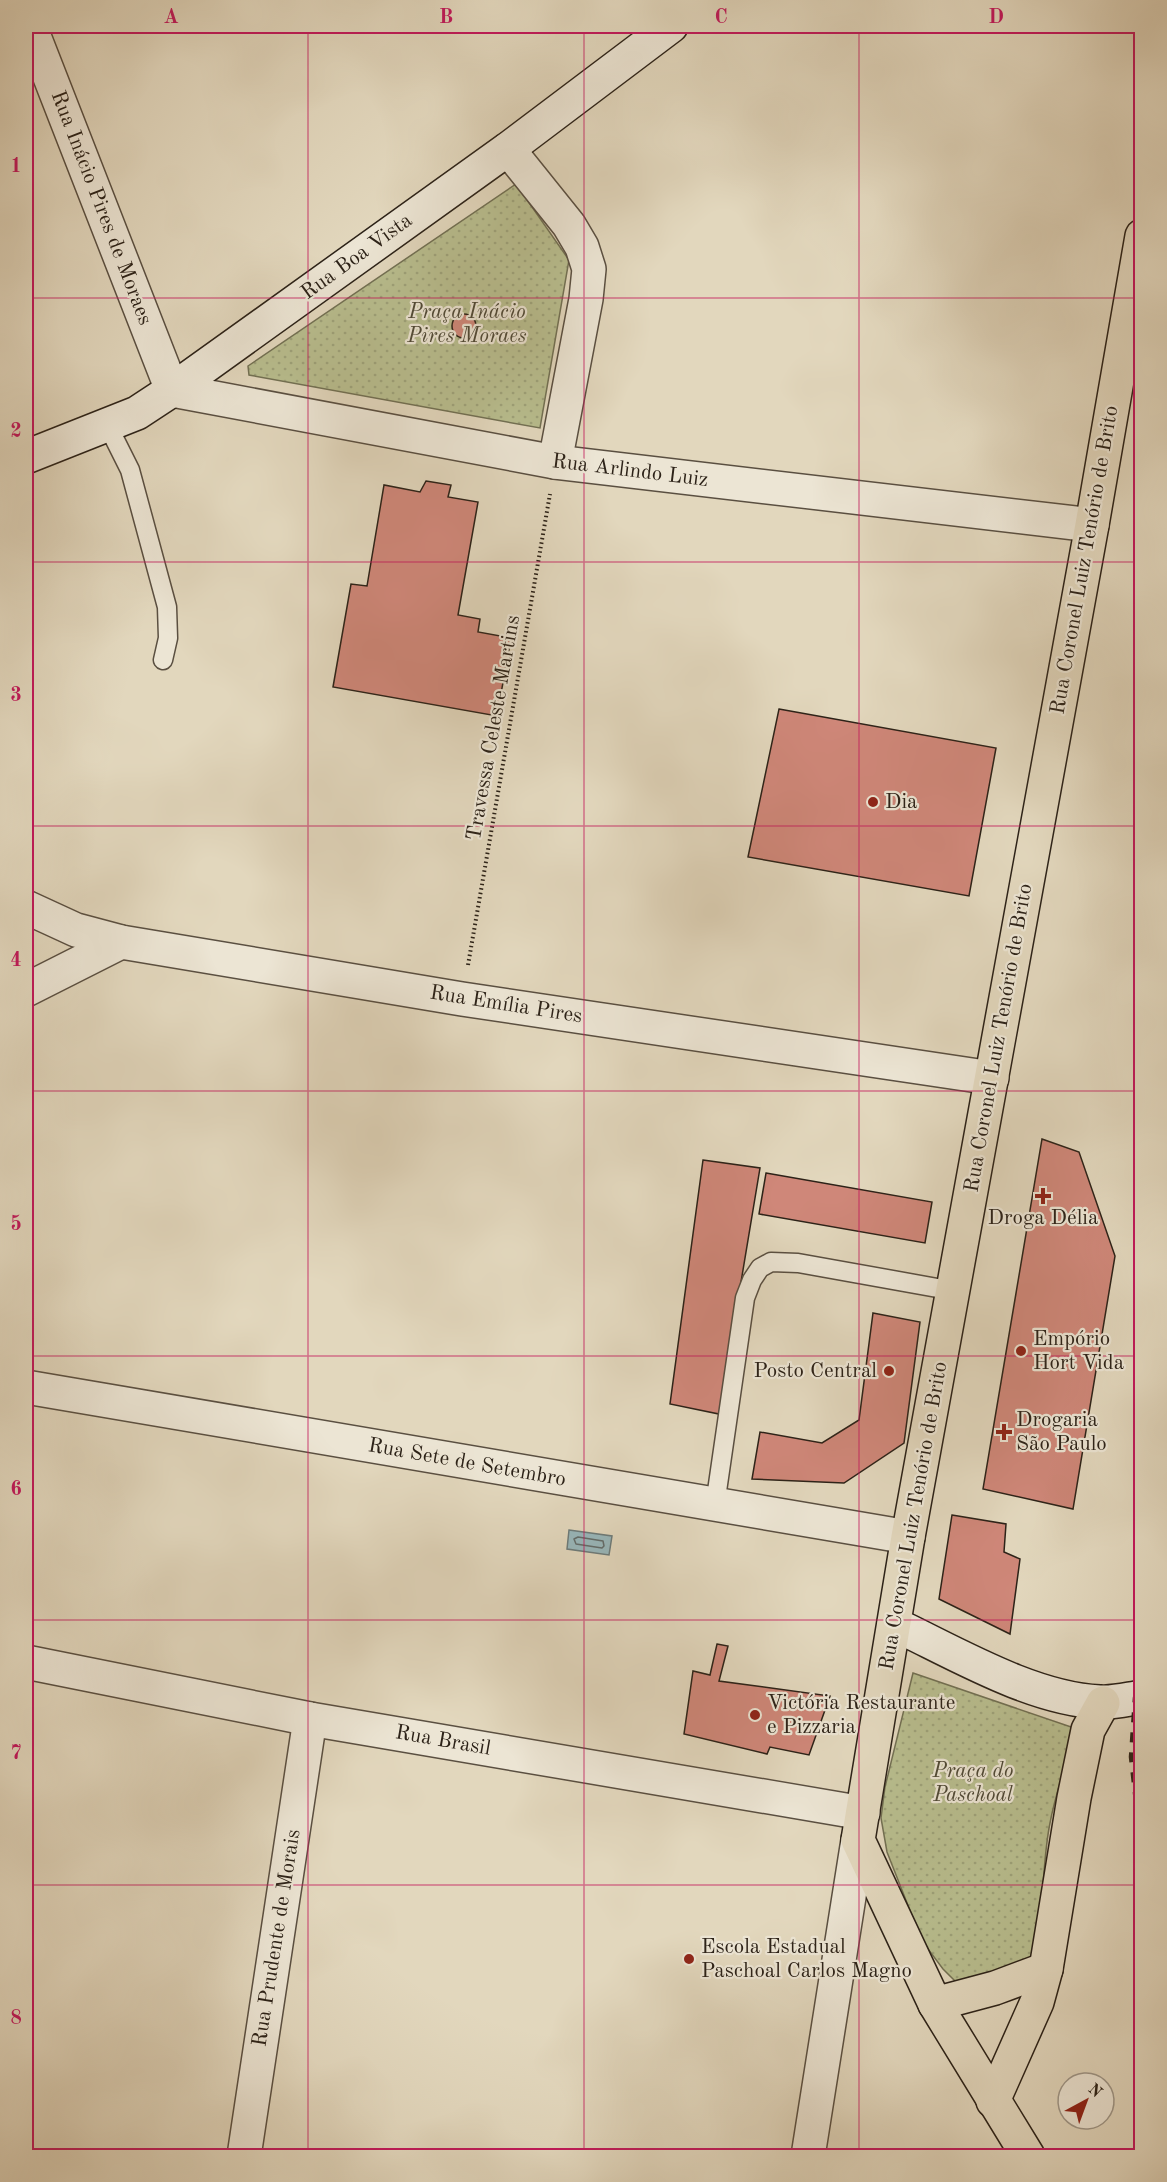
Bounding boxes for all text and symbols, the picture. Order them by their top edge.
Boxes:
text: A [163,8,179,28]
text: B [439,8,453,28]
text: C [714,8,728,28]
text: D [988,8,1004,28]
street label: Rua Inácio Pires de Moraes [47,88,155,328]
text: 1 [10,157,22,177]
street label: Rua Boa Vista [298,210,416,304]
park label: Praça Inácio Pires Moraes [406,302,527,347]
street label: Rua Coronel Luiz Tenório de Brito [1047,404,1123,716]
text: 2 [10,422,22,442]
street label: Rua Arlindo Luiz [551,451,709,491]
street label: Travessa Celeste Martins [464,614,524,842]
text: 3 [10,686,22,706]
place label: Dia [885,792,917,813]
marker: Dia [866,795,880,809]
street label: Rua Coronel Luiz Tenório de Brito [961,882,1037,1194]
text: 4 [10,951,22,971]
street label: Rua Emília Pires [428,983,584,1027]
marker: Droga Délia [1036,1189,1050,1203]
place label: Droga Délia [988,1208,1098,1229]
text: 5 [10,1214,22,1235]
place label: Empório Hort Vida [1033,1329,1124,1374]
marker: Empório Hort Vida [1014,1344,1028,1358]
street label: Rua Coronel Luiz Tenório de Brito [876,1360,952,1672]
place label: Posto Central [754,1361,877,1382]
marker: Posto Central [882,1364,896,1378]
place label: Drogaria São Paulo [1016,1410,1107,1455]
marker: Drogaria São Paulo [997,1425,1011,1439]
street label: Rua Sete de Setembro [366,1435,568,1491]
text: 6 [10,1480,22,1500]
place label: Victória Restaurante e Pizzaria [767,1693,956,1738]
marker: Victória Restaurante e Pizzaria [748,1708,762,1722]
street label: Rua Brasil [394,1722,493,1760]
text: 7 [10,1744,22,1764]
park label: Praça do Paschoal [932,1761,1013,1806]
street label: Rua Prudente de Morais [249,1828,305,2048]
place label: Escola Estadual Paschoal Carlos Magno [701,1937,912,1982]
marker: Escola Estadual Paschoal Carlos Magno [682,1952,696,1966]
text: 8 [10,2009,22,2029]
north arrow [1056,2071,1116,2131]
text: N [1085,2081,1105,2102]

